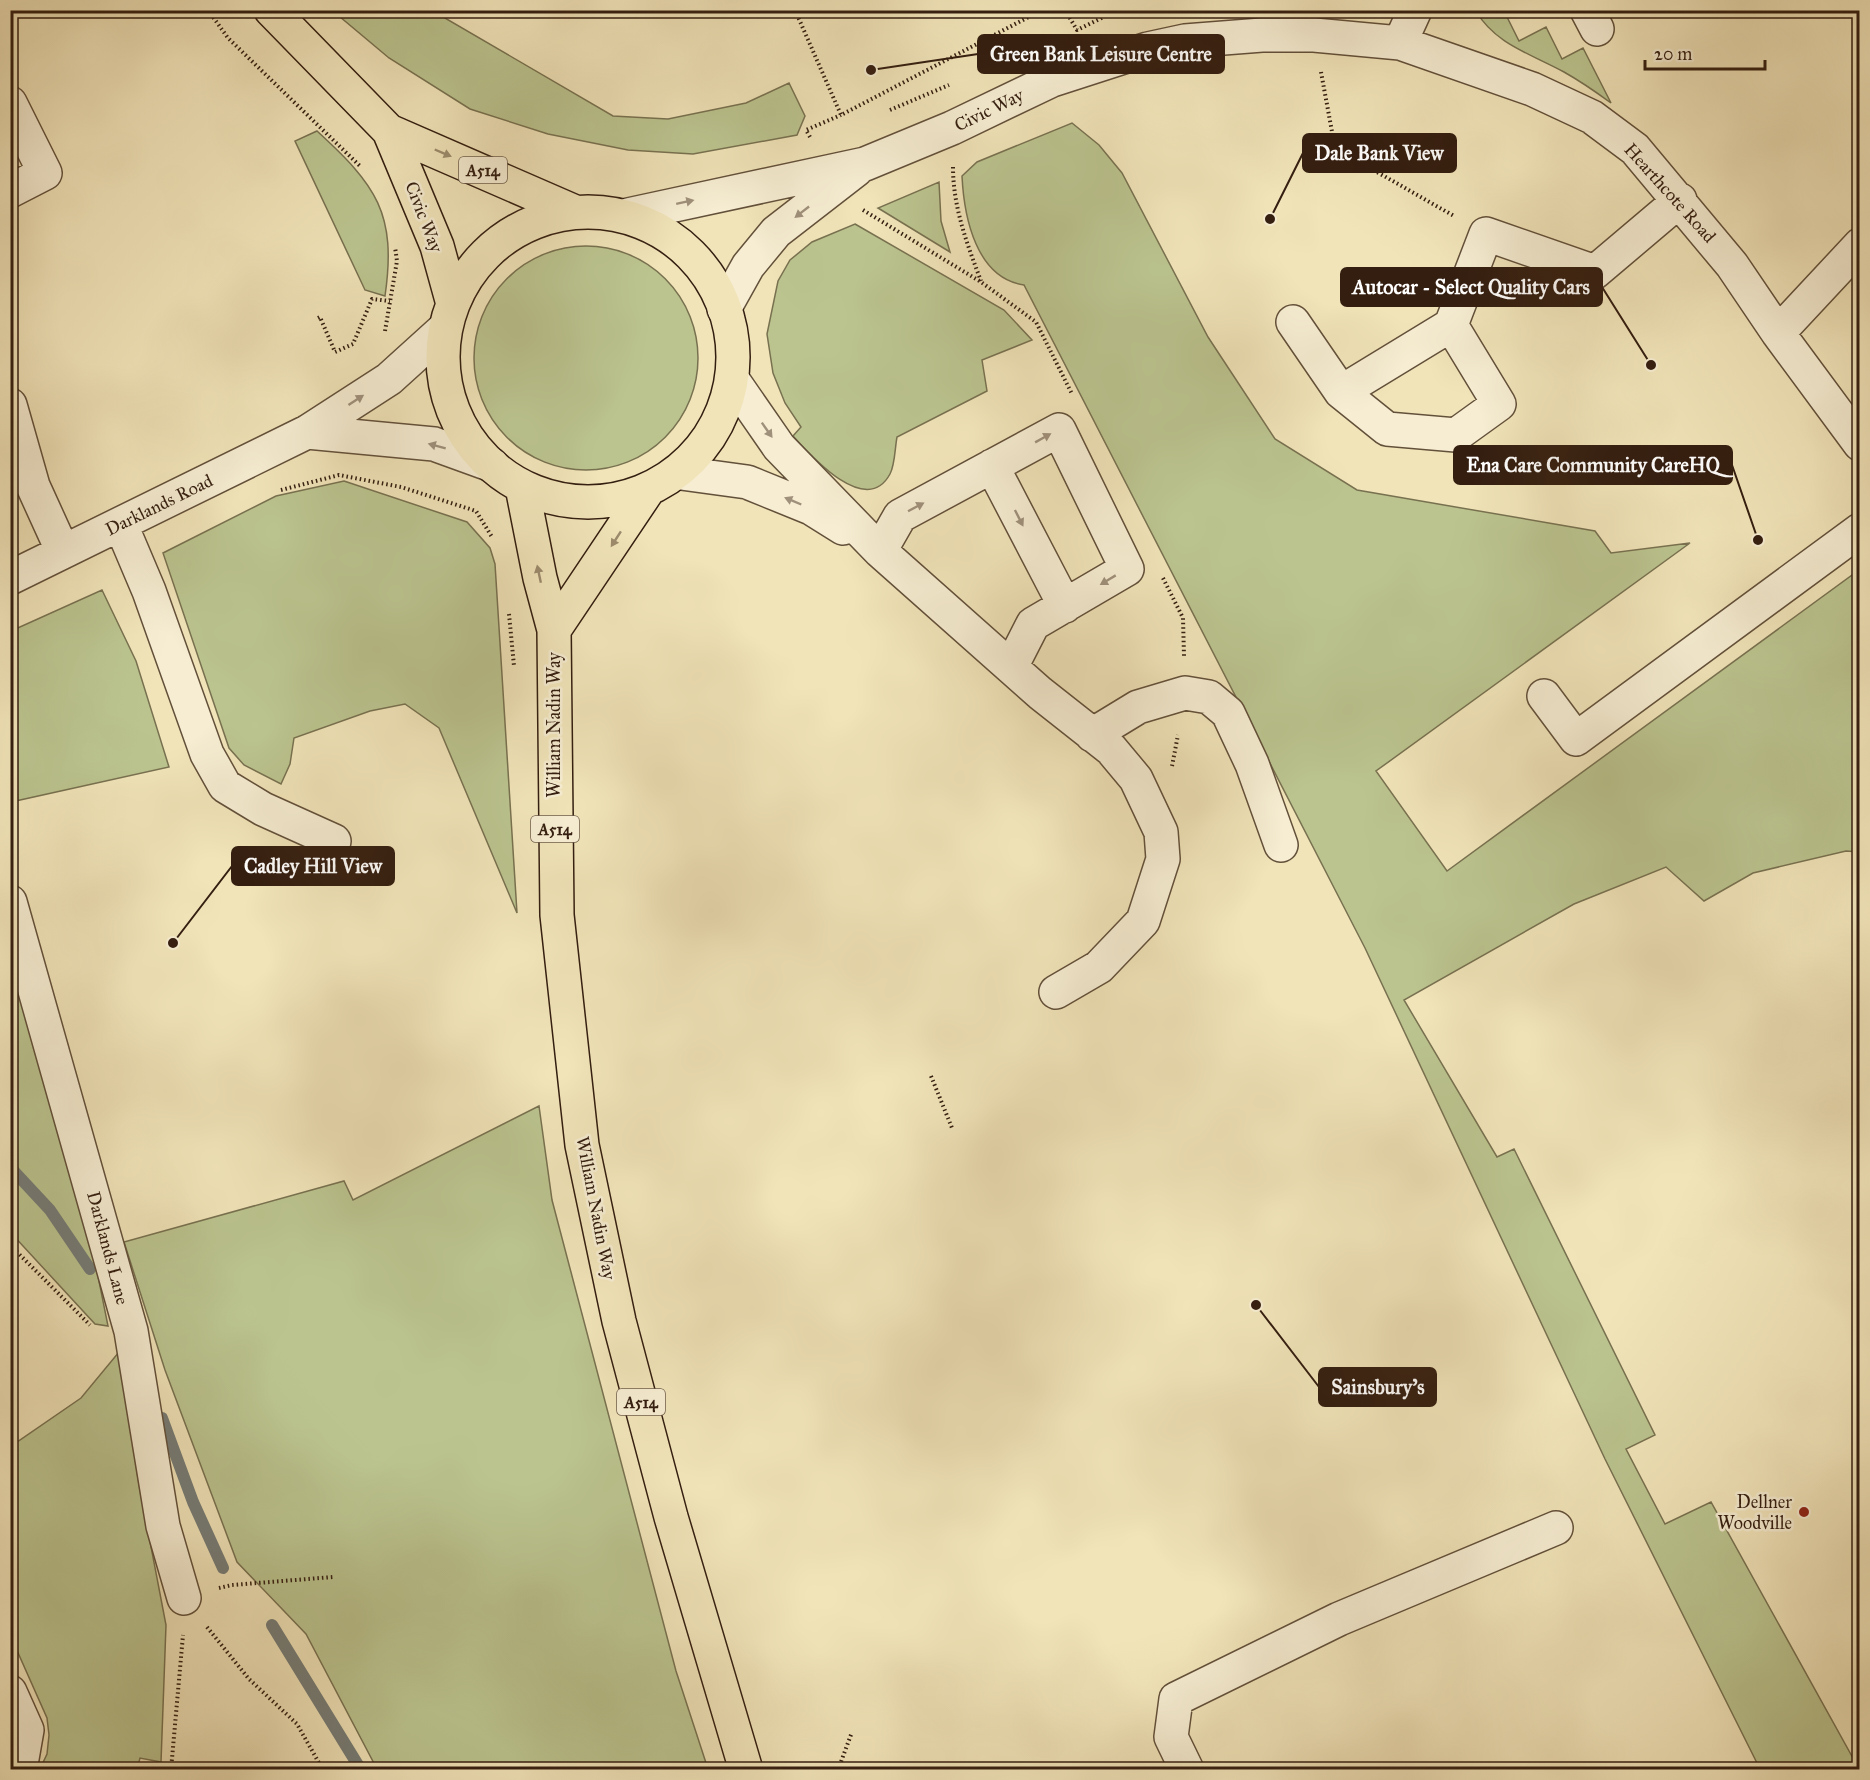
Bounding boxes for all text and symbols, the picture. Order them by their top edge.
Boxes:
scale bar [1645,33,1765,71]
callout: Green Bank Leisure Centre [978,35,1224,73]
text: Green Bank Leisure Centre [990,42,1213,66]
text: 20 m [1654,43,1692,65]
street label: Civic Way [951,84,1028,136]
callout: Dale Bank View [1303,134,1456,172]
street label: Hearthcote Road [1619,139,1721,247]
text: Dale Bank View [1314,141,1444,165]
one-way arrow [434,149,452,158]
road number: A514 [459,157,507,183]
street label: Civic Way [400,178,448,256]
one-way arrow [676,197,695,206]
one-way arrow [794,205,809,217]
callout: Autocar - Select Quality Cars [1341,268,1602,306]
text: Autocar - Select Quality Cars [1350,275,1590,300]
one-way arrow [348,395,365,406]
one-way arrow [761,421,773,437]
one-way arrow [1035,433,1052,443]
one-way arrow [428,441,446,450]
callout: Ena Care Community CareHQ [1454,446,1732,484]
text: Ena Care Community CareHQ [1466,453,1735,478]
street label: Darklands Road [102,470,216,540]
one-way arrow [784,496,802,506]
one-way arrow [908,502,925,512]
one-way arrow [1014,510,1024,527]
one-way arrow [610,531,622,547]
one-way arrow [534,564,543,583]
one-way arrow [1100,575,1116,586]
street label: William Nadin Way [543,652,565,798]
road number: A514 [531,816,579,842]
callout: Cadley Hill View [232,847,394,885]
text: Cadley Hill View [244,854,383,879]
street label: William Nadin Way [571,1135,621,1282]
street label: Darklands Lane [82,1189,134,1307]
callout: Sainsbury's [1319,1368,1436,1406]
text: Sainsbury's [1331,1375,1425,1400]
road number: A514 [617,1389,665,1415]
place label: Dellner Woodville [1717,1491,1792,1534]
marker: Dellner Woodville [1797,1505,1811,1519]

